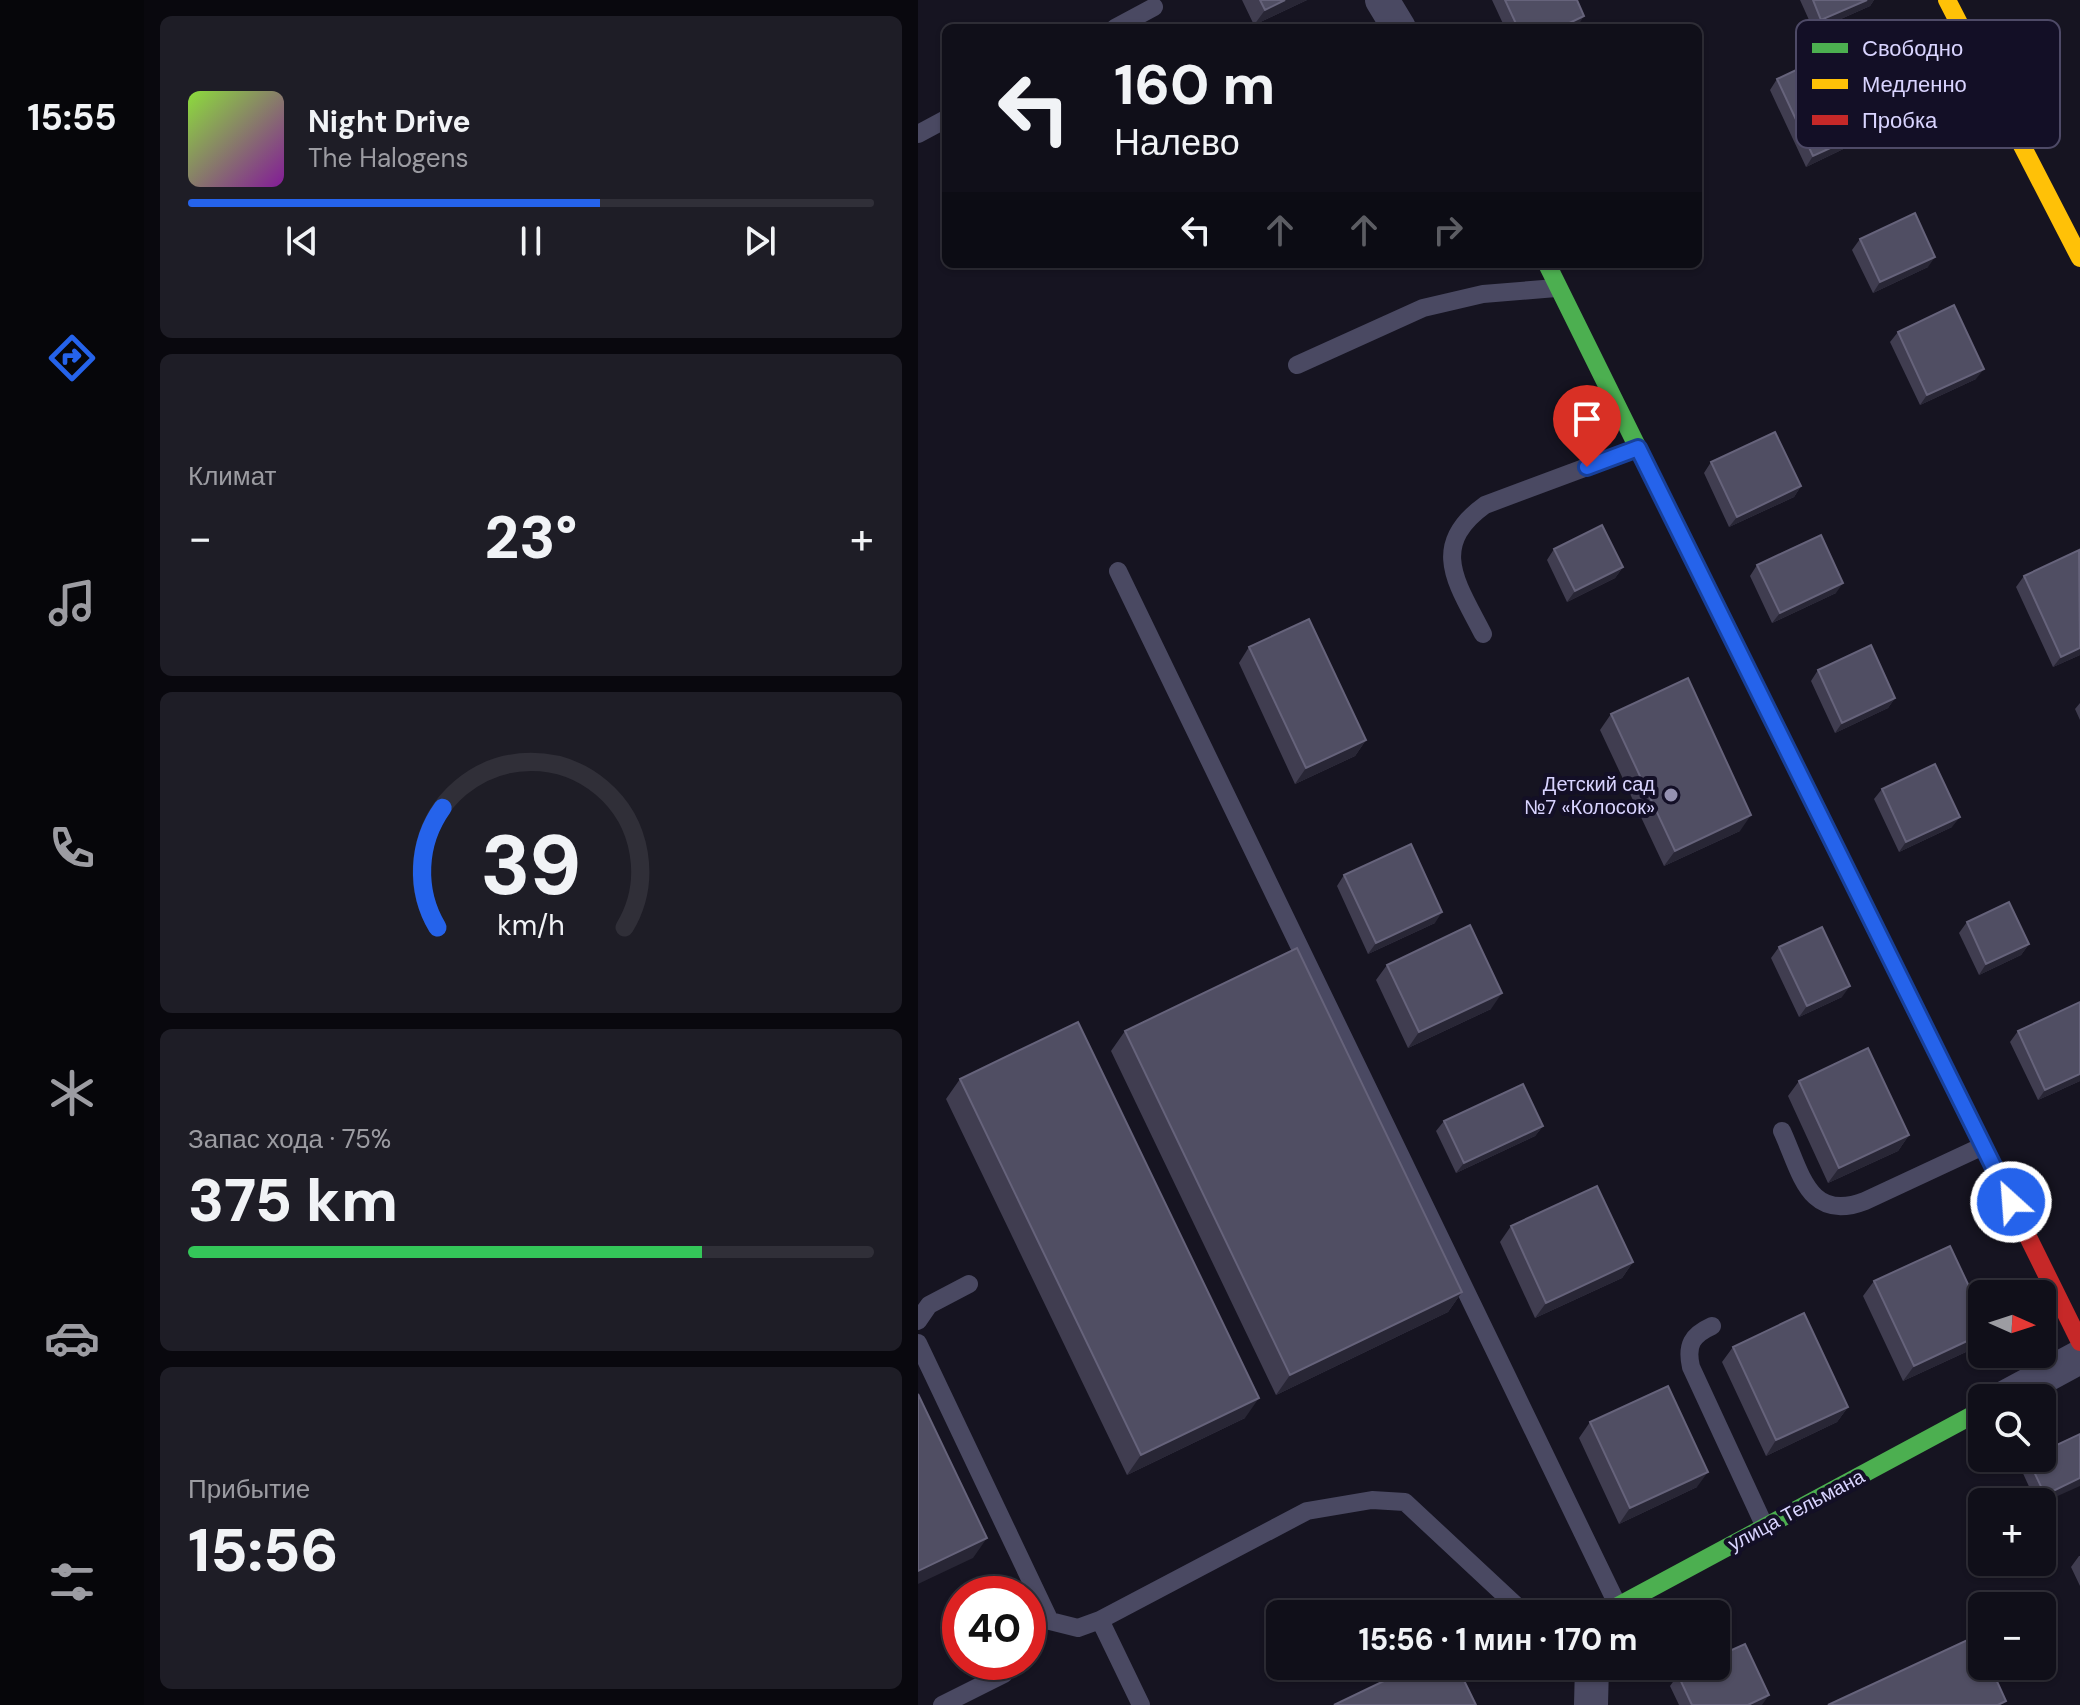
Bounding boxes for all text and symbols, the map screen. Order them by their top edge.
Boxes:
legend [1796,20,2060,148]
text: Свободно [1862,34,1963,63]
text: 160 m [1114,48,1275,121]
icon: left [982,56,1086,160]
text: Медленно [1862,70,1967,99]
text: 15:55 [27,94,117,141]
text: Night Drive [308,102,471,141]
text: Пробка [1862,106,1938,135]
text: Налево [1114,119,1240,166]
text: The Halogens [308,141,468,175]
icon: left [1174,208,1218,252]
icon: ahead [1258,208,1302,252]
icon: ahead [1342,208,1386,252]
icon: right [1426,208,1470,252]
icon: previous [280,219,324,263]
icon: pause [509,219,553,263]
icon: next [738,219,782,263]
icon: directions [44,330,100,386]
pin [1553,385,1621,467]
icon: arrive [1565,397,1609,441]
text: Климат [188,459,277,493]
text: 23° [485,498,577,577]
text: − [188,509,212,567]
text: + [850,509,874,567]
icon: music [44,575,100,631]
place label: Детский сад №7 «Колосок» [1524,771,1655,820]
marker: Детский сад №7 «Колосок» [1662,786,1680,804]
text: 39 [480,811,582,920]
icon: phone [44,820,100,876]
text: km/h [497,908,565,945]
icon: climate [44,1065,100,1121]
text: Запас хода · 75% [188,1122,391,1156]
position arrow [1969,1160,2053,1244]
text: 375 km [188,1161,398,1240]
north arrow [1968,1280,2056,1368]
map controls [1968,1280,2056,1680]
icon: car [44,1310,100,1366]
button: search [1968,1384,2056,1472]
street label: улица Тельмана [1723,1463,1870,1557]
text: Прибытие [188,1472,310,1506]
button: + [1968,1488,2056,1576]
text: 15:56 [188,1511,339,1590]
icon: filters [44,1554,100,1610]
speed limit sign: 40 [942,1576,1046,1680]
button: − [1968,1592,2056,1680]
text: 15:56 · 1 мин · 170 m [1359,1620,1637,1659]

